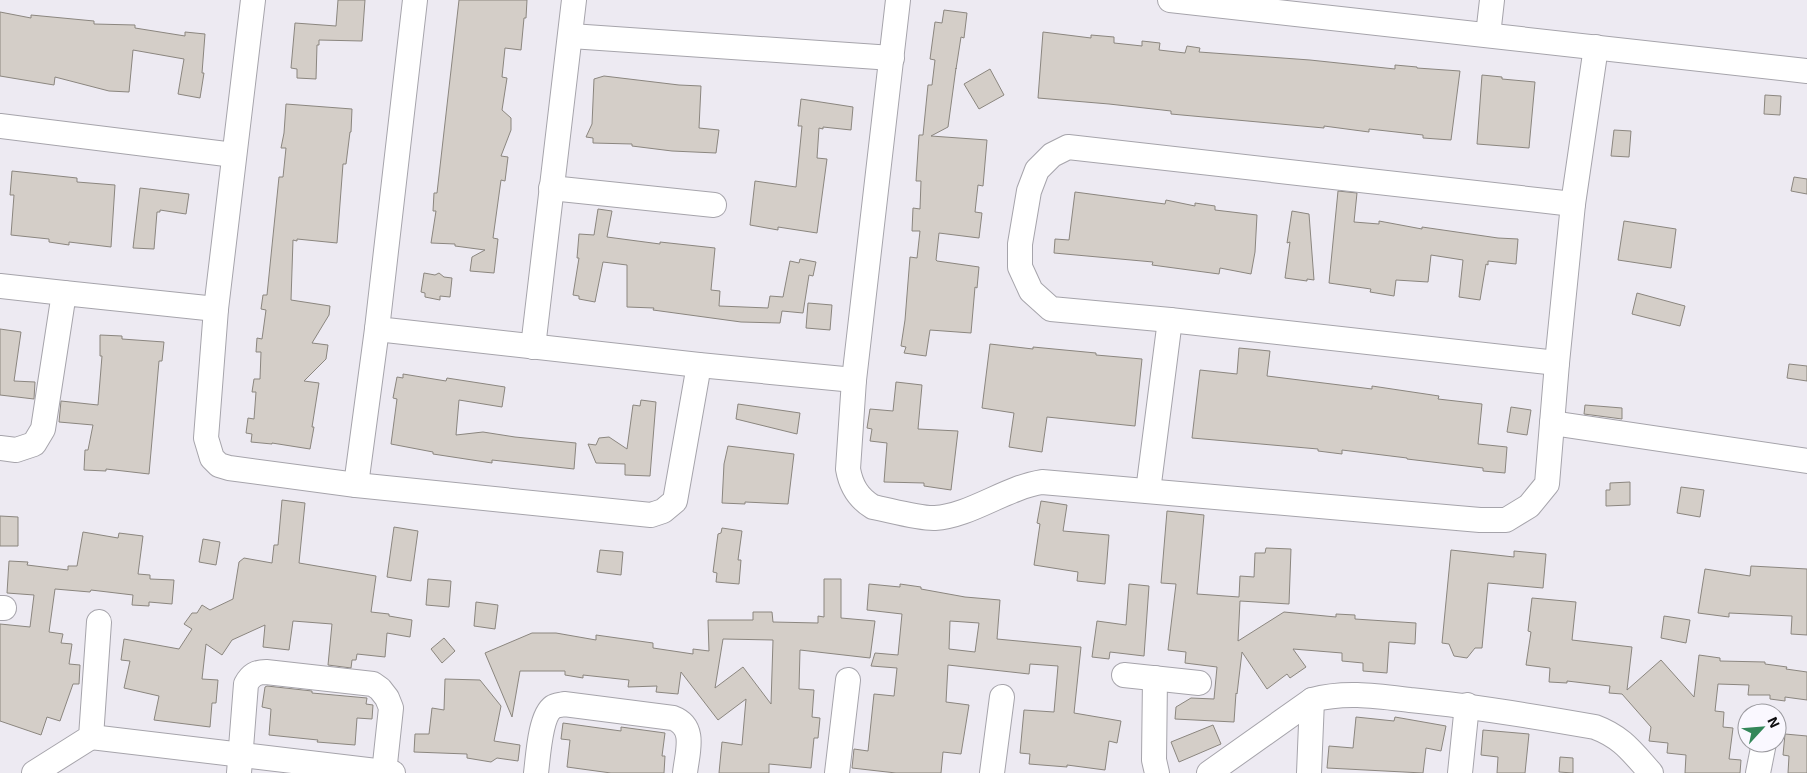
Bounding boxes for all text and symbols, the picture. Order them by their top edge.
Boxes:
north arrow [1737,703,1787,753]
text: N [1764,714,1784,730]

